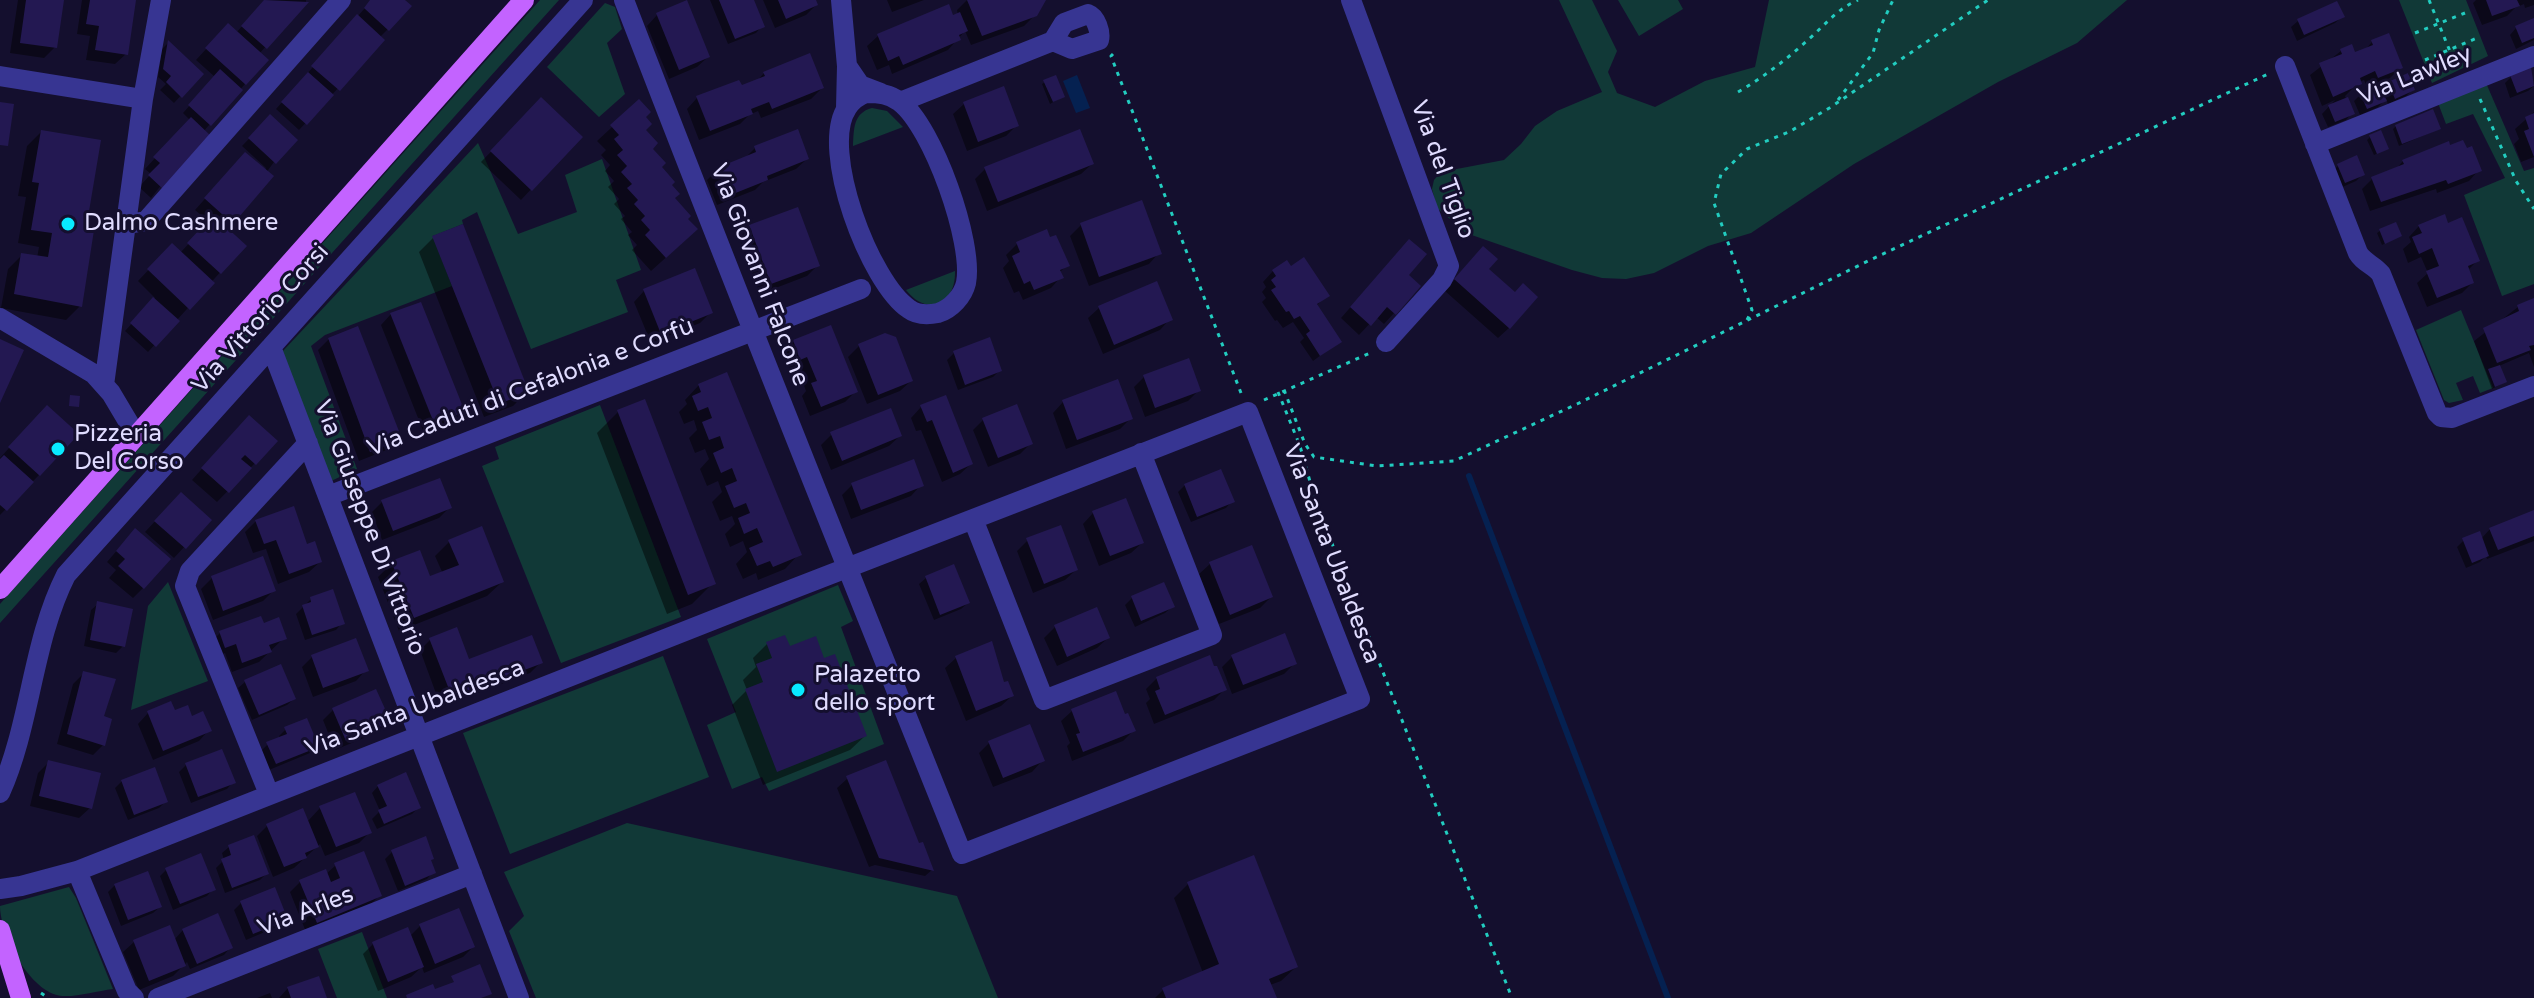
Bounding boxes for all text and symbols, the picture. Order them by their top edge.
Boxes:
street label: Via Lawley [2354,40,2476,112]
street label: Via del Tiglio [1404,97,1480,243]
street label: Via Giovanni Falcone [703,160,815,390]
place label: Dalmo Cashmere [84,210,278,238]
marker: Dalmo Cashmere [59,215,77,233]
street label: Via Vittorio Corsi [186,238,336,400]
street label: Via Caduti di Cefalonia e Corfù [364,312,698,464]
street label: Via Giuseppe Di Vittorio [307,396,431,660]
place label: Pizzeria Del Corso [74,421,184,477]
marker: Pizzeria Del Corso [49,440,67,458]
street label: Via Santa Ubaldesca [1276,440,1386,668]
street label: Via Santa Ubaldesca [301,654,529,764]
place label: Palazetto dello sport [814,662,935,718]
marker: Palazetto dello sport [789,681,807,699]
street label: Via Arles [254,881,358,943]

